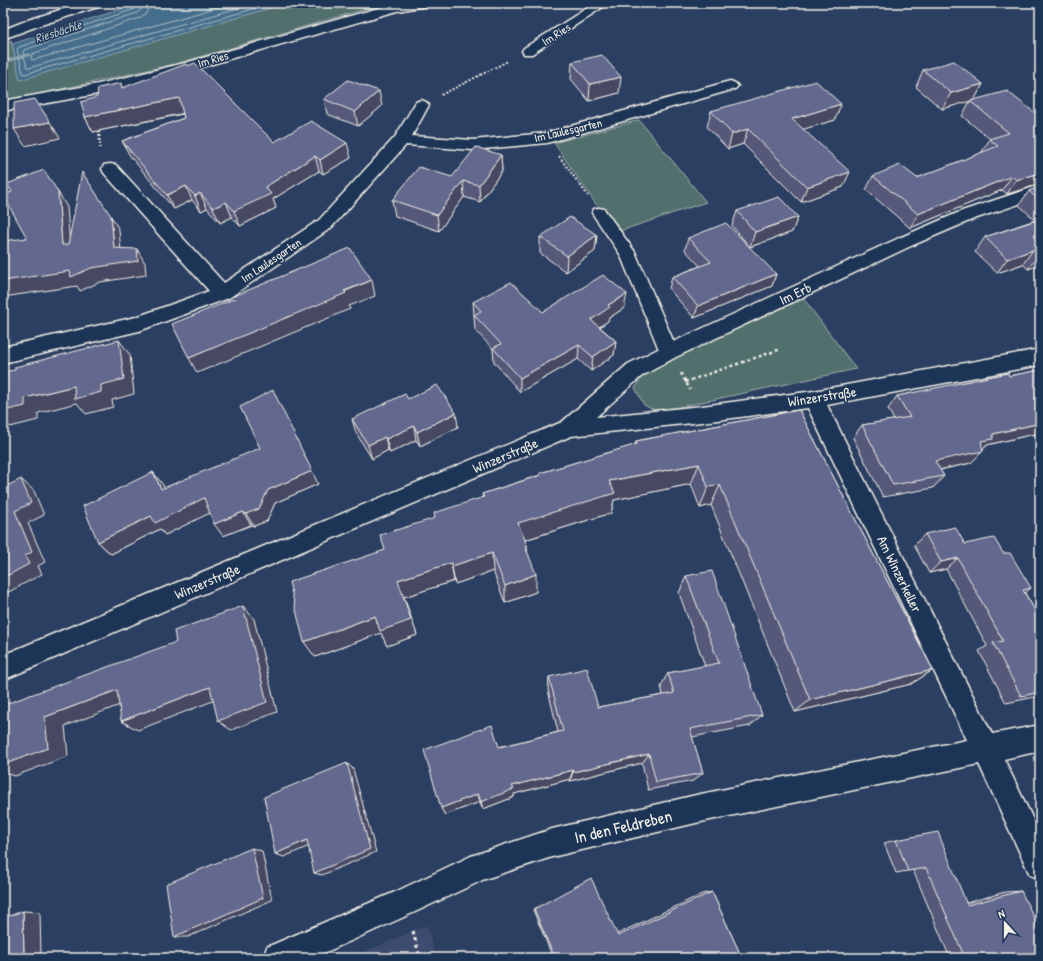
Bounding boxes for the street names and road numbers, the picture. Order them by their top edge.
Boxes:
street label: Im Ries [538,18,574,50]
street label: Im Ries [196,46,231,71]
street label: Im Laulesgarten [532,114,604,146]
street label: Im Laulesgarten [238,234,304,286]
street label: Im Erb [776,277,814,309]
street label: Winzerstraße [786,381,858,412]
street label: Winzerstraße [469,433,541,478]
street label: Am Winzerkeller [873,533,927,616]
street label: Winzerstraße [171,559,243,604]
street label: In den Feldreben [572,804,674,848]

